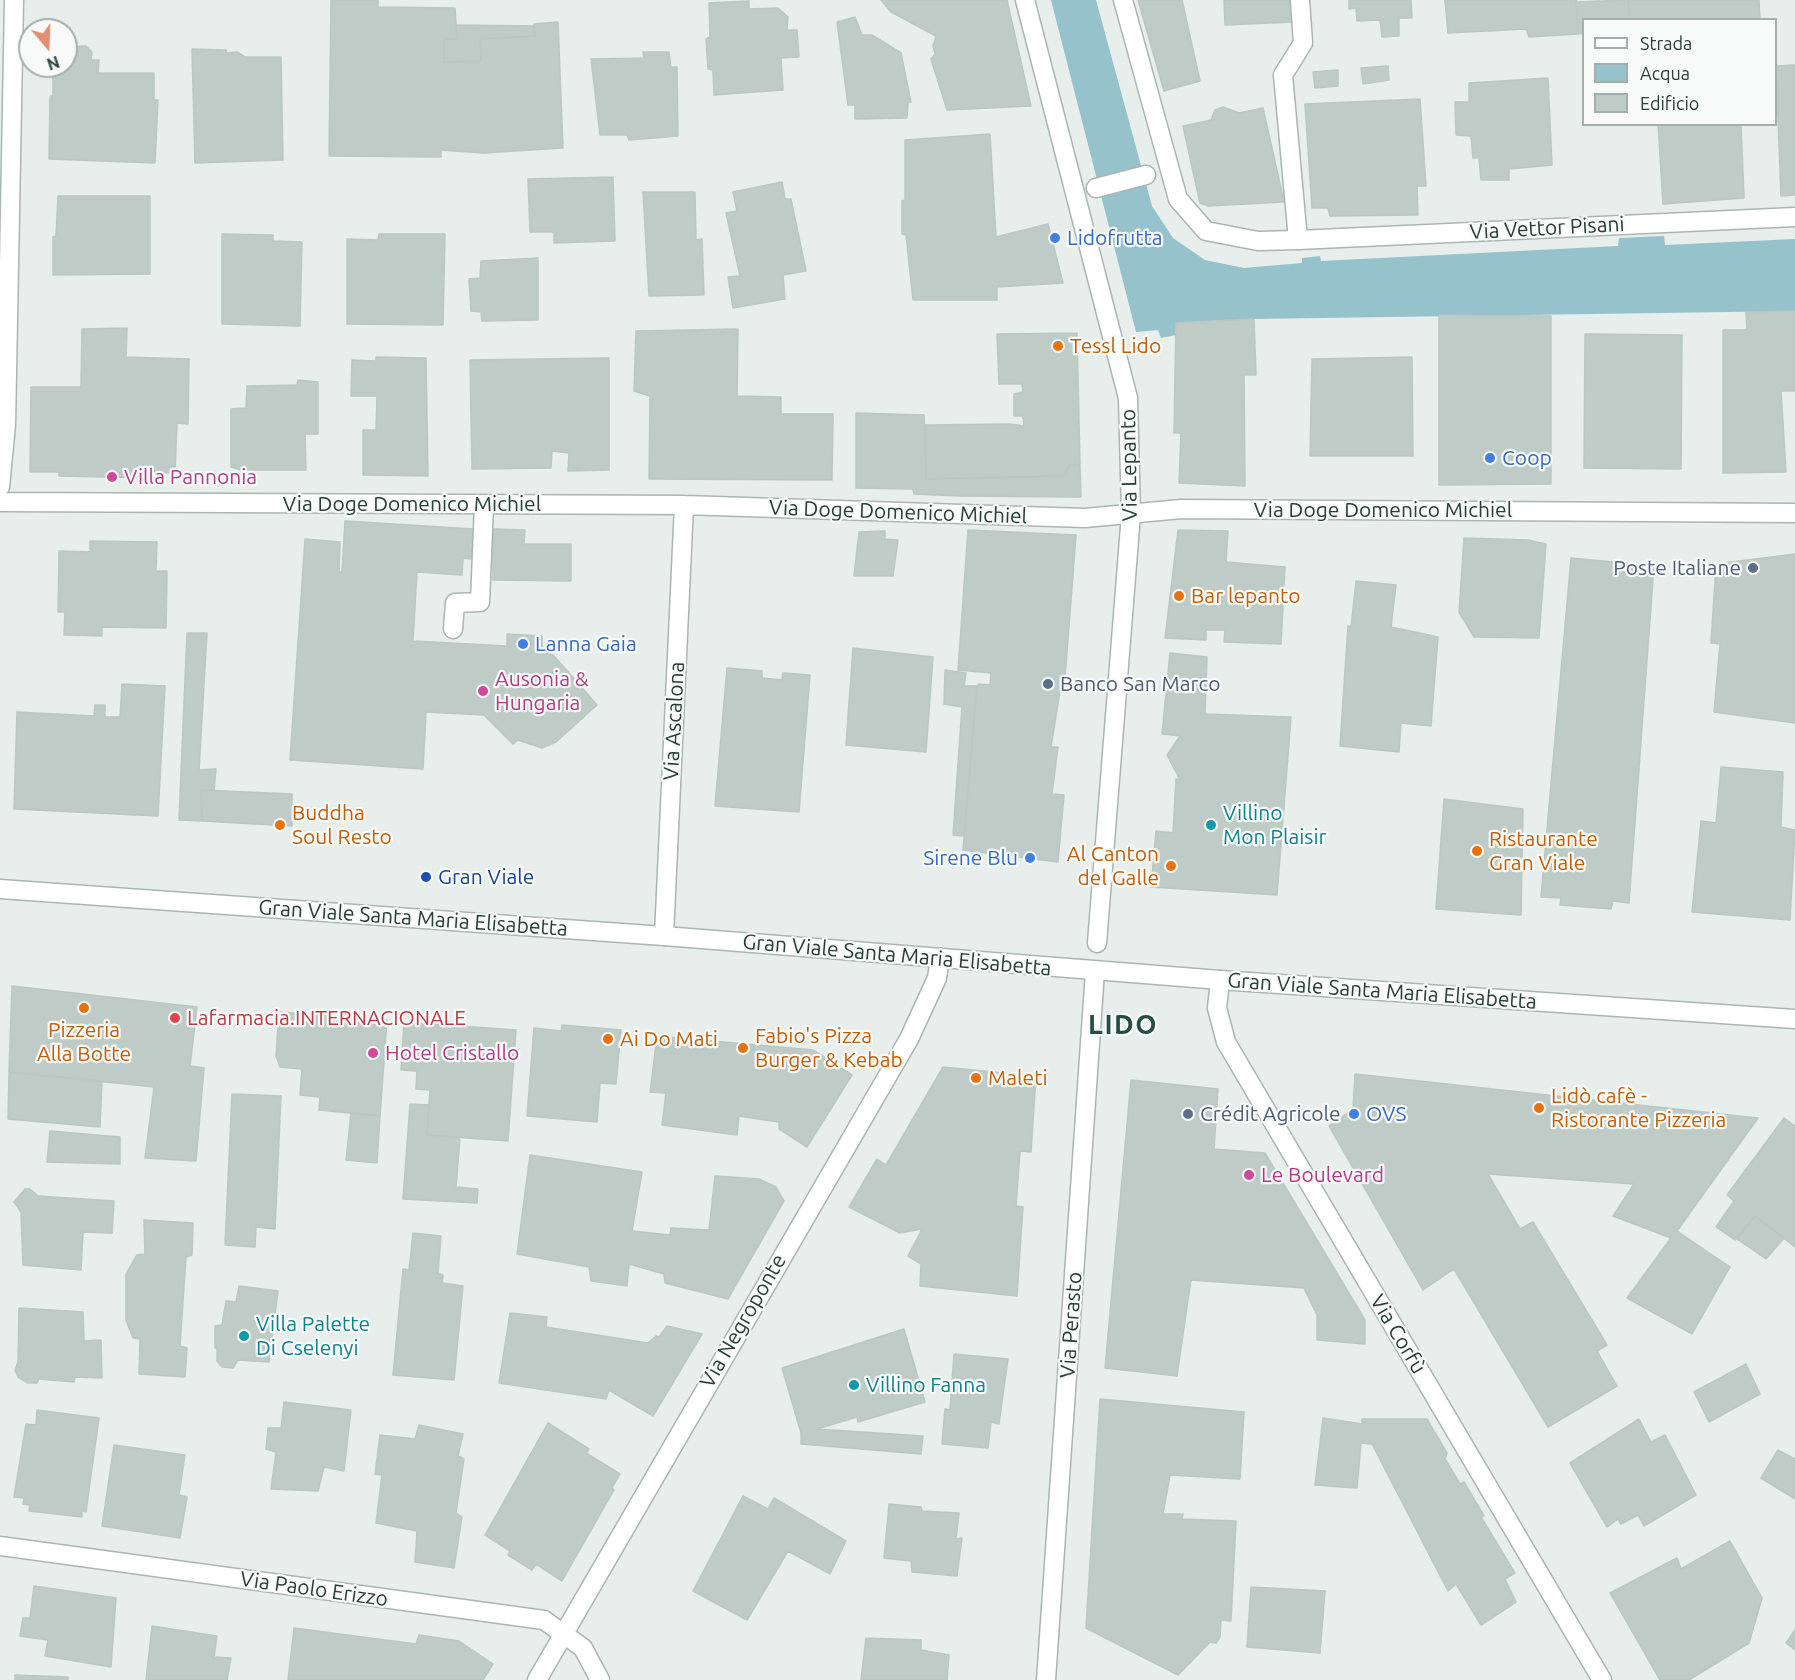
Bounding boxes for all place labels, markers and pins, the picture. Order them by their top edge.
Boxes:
place label: Lidofrutta [1067,225,1163,251]
marker: Lidofrutta [1048,231,1062,245]
place label: Tessl Lido [1070,333,1161,359]
marker: Tessl Lido [1051,339,1065,353]
place label: Coop [1502,445,1552,471]
marker: Coop [1483,451,1497,465]
place label: Villa Pannonia [124,464,257,490]
marker: Villa Pannonia [105,470,119,484]
place label: Poste Italiane [1613,555,1741,581]
marker: Poste Italiane [1746,561,1760,575]
place label: Bar lepanto [1191,583,1301,609]
marker: Bar lepanto [1172,589,1186,603]
place label: Lanna Gaia [535,631,637,657]
marker: Lanna Gaia [516,637,530,651]
place label: Ausonia & Hungaria [495,666,588,716]
place label: Banco San Marco [1060,671,1221,697]
marker: Banco San Marco [1041,677,1055,691]
marker: Ausonia & Hungaria [476,684,490,698]
place label: Buddha Soul Resto [292,800,392,850]
place label: Villino Mon Plaisir [1223,800,1327,850]
marker: Buddha Soul Resto [273,818,287,832]
marker: Villino Mon Plaisir [1204,818,1218,832]
place label: Ristaurante Gran Viale [1489,826,1598,876]
place label: Al Canton del Galle [1067,841,1159,891]
marker: Ristaurante Gran Viale [1470,844,1484,858]
place label: Sirene Blu [923,845,1018,871]
marker: Sirene Blu [1023,851,1037,865]
marker: Al Canton del Galle [1164,859,1178,873]
place label: Gran Viale [438,864,534,890]
marker: Gran Viale [419,870,433,884]
marker: Pizzeria Alla Botte [77,1001,91,1015]
place label: Lafarmacia.INTERNACIONALE [187,1005,466,1031]
marker: Lafarmacia.INTERNACIONALE [168,1011,182,1025]
place label: Pizzeria Alla Botte [37,1017,131,1067]
place label: Fabio's Pizza Burger & Kebab [755,1023,903,1073]
place label: Ai Do Mati [620,1026,718,1052]
marker: Ai Do Mati [601,1032,615,1046]
place label: Hotel Cristallo [385,1040,519,1066]
marker: Fabio's Pizza Burger & Kebab [736,1041,750,1055]
marker: Hotel Cristallo [366,1046,380,1060]
place label: Maleti [988,1065,1047,1091]
marker: Maleti [969,1071,983,1085]
place label: Lidò cafè - Ristorante Pizzeria [1551,1083,1726,1133]
place label: Crédit Agricole [1200,1101,1341,1127]
place label: OVS [1366,1101,1406,1127]
marker: Lidò cafè - Ristorante Pizzeria [1532,1101,1546,1115]
marker: Crédit Agricole [1181,1107,1195,1121]
marker: OVS [1347,1107,1361,1121]
place label: Le Boulevard [1261,1162,1384,1188]
marker: Le Boulevard [1242,1168,1256,1182]
place label: Villa Palette Di Cselenyi [256,1311,370,1361]
marker: Villa Palette Di Cselenyi [237,1329,251,1343]
place label: Villino Fanna [866,1372,986,1398]
marker: Villino Fanna [847,1378,861,1392]

